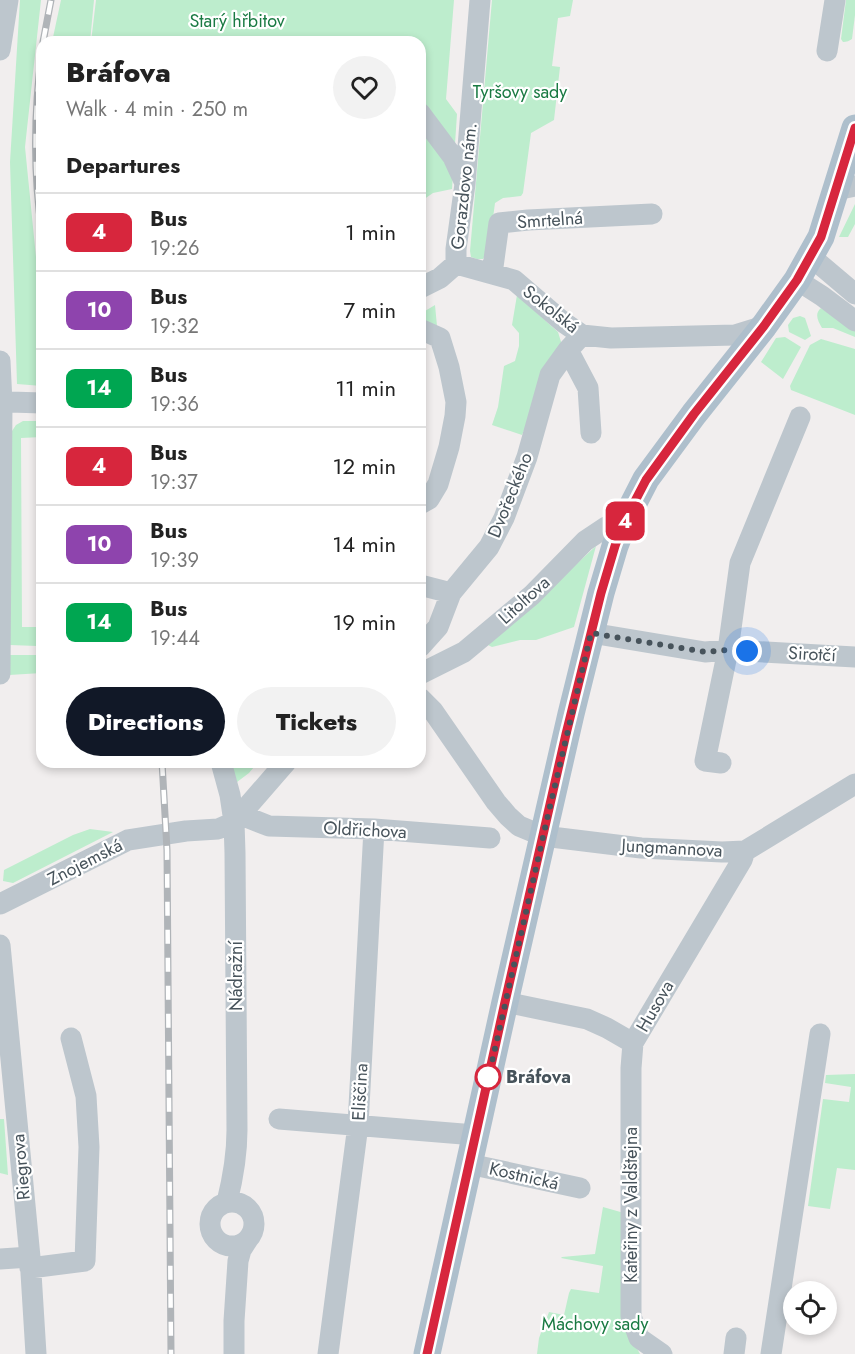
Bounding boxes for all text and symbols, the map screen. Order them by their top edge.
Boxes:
park label: Starý hřbitov [189,8,285,34]
text: Bráfova [66,52,171,93]
button: heart [333,56,396,119]
park label: Tyršovy sady [473,79,567,105]
text: Walk · 4 min · 250 m [66,95,248,124]
street label: Gorazdovo nám. [444,121,484,251]
text: Departures [66,149,180,181]
text: Bus [150,202,187,234]
street label: Smrtelná [516,205,584,235]
text: 1 min [345,216,396,248]
text: 4 [92,217,106,247]
text: 19:26 [150,234,199,263]
street label: Sokolská [517,279,585,339]
text: Bus [150,280,187,312]
text: 7 min [343,294,396,326]
text: 10 [87,295,111,325]
text: 19:32 [150,312,199,341]
text: Bus [150,358,187,390]
text: 11 min [335,372,396,404]
text: 14 [86,373,112,403]
text: 19:36 [150,390,199,419]
text: Bus [150,436,187,468]
street label: Dvořeckého [481,448,539,542]
text: 12 min [333,450,396,482]
text: 4 [92,451,106,481]
text: 19:37 [150,468,198,497]
line badge: 4 [606,502,644,540]
text: 4 [618,506,632,536]
text: Bus [150,514,187,546]
text: 14 min [332,528,396,560]
text: 10 [87,529,111,559]
text: 19:39 [150,546,199,575]
street label: Litoltova [492,570,556,630]
text: Bus [150,592,187,624]
text: 19 min [332,606,396,638]
text: 14 [86,607,112,637]
text: 19:44 [150,624,200,653]
your location [732,636,762,666]
street label: Sirotčí [787,640,838,668]
button: Directions [66,687,225,756]
button: Tickets [237,687,396,756]
street label: Oldřichova [323,815,407,845]
street label: Znojemská [43,832,127,892]
street label: Jungmannova [619,832,723,864]
street label: Nádražní [223,940,249,1011]
street label: Husova [630,975,680,1037]
street label: Eliščina [346,1063,374,1121]
marker: Bráfova [475,1064,501,1090]
place label: Bráfova [506,1064,571,1090]
street label: Kateřiny z Valdštejna [618,1127,644,1283]
street label: Riegrova [5,1133,37,1201]
street label: Kostnická [487,1155,561,1197]
map controls [783,1281,837,1335]
button: locate [783,1281,837,1335]
park label: Máchovy sady [542,1311,648,1337]

